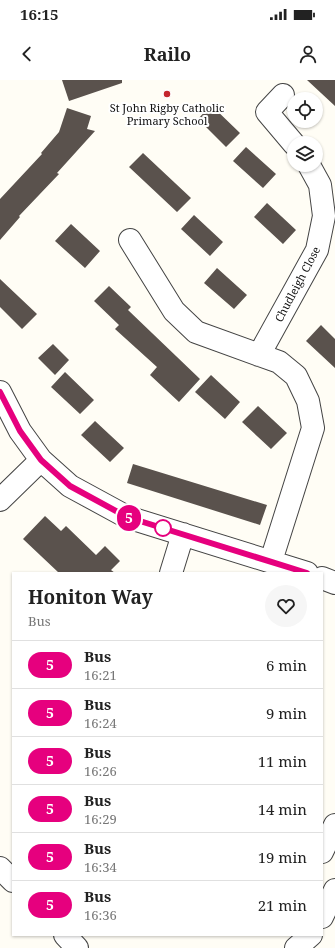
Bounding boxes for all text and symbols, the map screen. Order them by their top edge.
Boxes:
text: 16:15 [20,4,58,24]
text: Railo [144,42,191,66]
icon: back [16,43,38,65]
icon: person [297,43,319,65]
marker: St John Rigby Catholic Primary School [162,89,172,99]
map controls [287,92,323,172]
button: locate [287,92,323,128]
place label: St John Rigby Catholic Primary School [110,100,224,128]
button: layers [287,136,323,172]
street label: Chudleigh Close [271,244,323,324]
line badge: 5 [116,505,142,531]
text: 5 [125,508,133,527]
unlabelled marker [154,519,172,537]
text: Honiton Way [28,584,153,610]
button: heart [265,585,307,627]
text: Bus [28,612,51,630]
text: Bus [84,646,111,666]
text: 5 [46,655,54,674]
text: 6 min [266,655,307,675]
text: 16:21 [84,666,117,684]
text: Bus [84,694,111,714]
text: 5 [46,703,54,722]
text: 9 min [266,703,307,723]
text: 16:24 [84,714,117,732]
text: Bus [84,742,111,762]
text: 5 [46,751,54,770]
text: 11 min [258,751,307,771]
text: 16:26 [84,762,117,780]
text: Bus [84,790,111,810]
text: 5 [46,799,54,818]
text: 14 min [258,799,307,819]
text: 16:29 [84,810,117,828]
text: Bus [84,838,111,858]
text: 5 [46,847,54,866]
text: 19 min [258,847,307,867]
text: 16:34 [84,858,117,876]
text: Bus [84,886,111,906]
text: 5 [46,895,54,914]
text: 21 min [258,895,307,915]
text: 16:36 [84,906,117,924]

